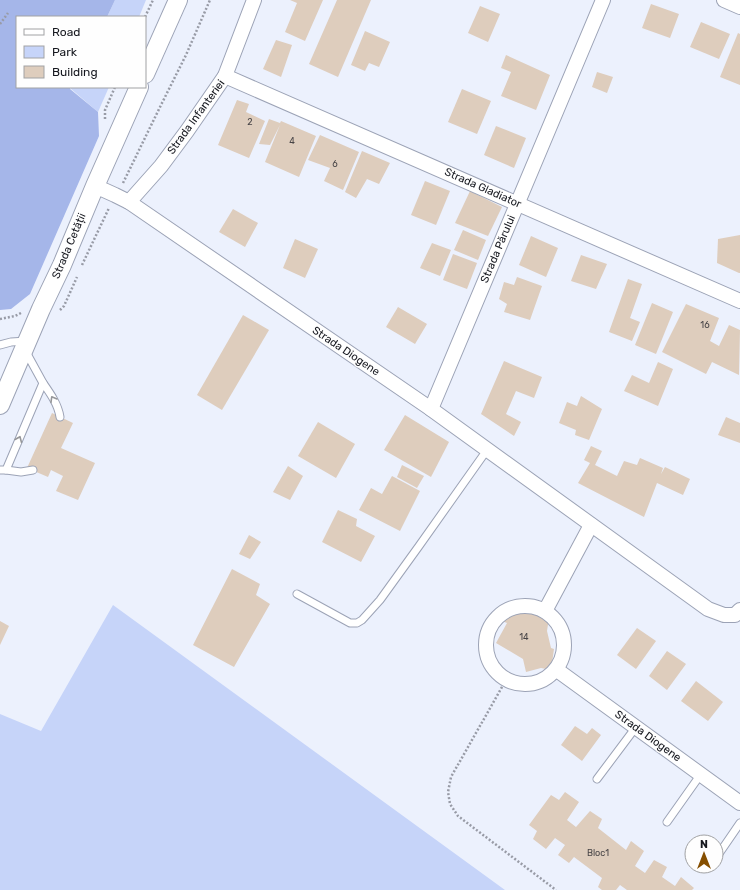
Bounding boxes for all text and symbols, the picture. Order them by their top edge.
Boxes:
legend [16,16,146,88]
text: Road [52,25,80,39]
text: Park [52,45,78,59]
text: Building [52,65,98,79]
street label: Strada Infanteriei [165,77,227,157]
house number: 2 [247,117,253,127]
house number: 4 [289,136,295,146]
house number: 6 [332,159,338,169]
street label: Strada Gladiator [443,165,524,211]
street label: Strada Cetății [49,211,89,281]
street label: Strada Părului [478,213,518,285]
house number: 16 [700,320,710,330]
street label: Strada Diogene [310,324,382,378]
one-way arrow [50,396,58,403]
one-way arrow [14,436,22,443]
house number: 14 [519,632,529,642]
street label: Strada Diogene [612,708,684,764]
north arrow [684,834,724,874]
text: N [700,838,708,851]
house number: Bloc1 [587,848,609,858]

